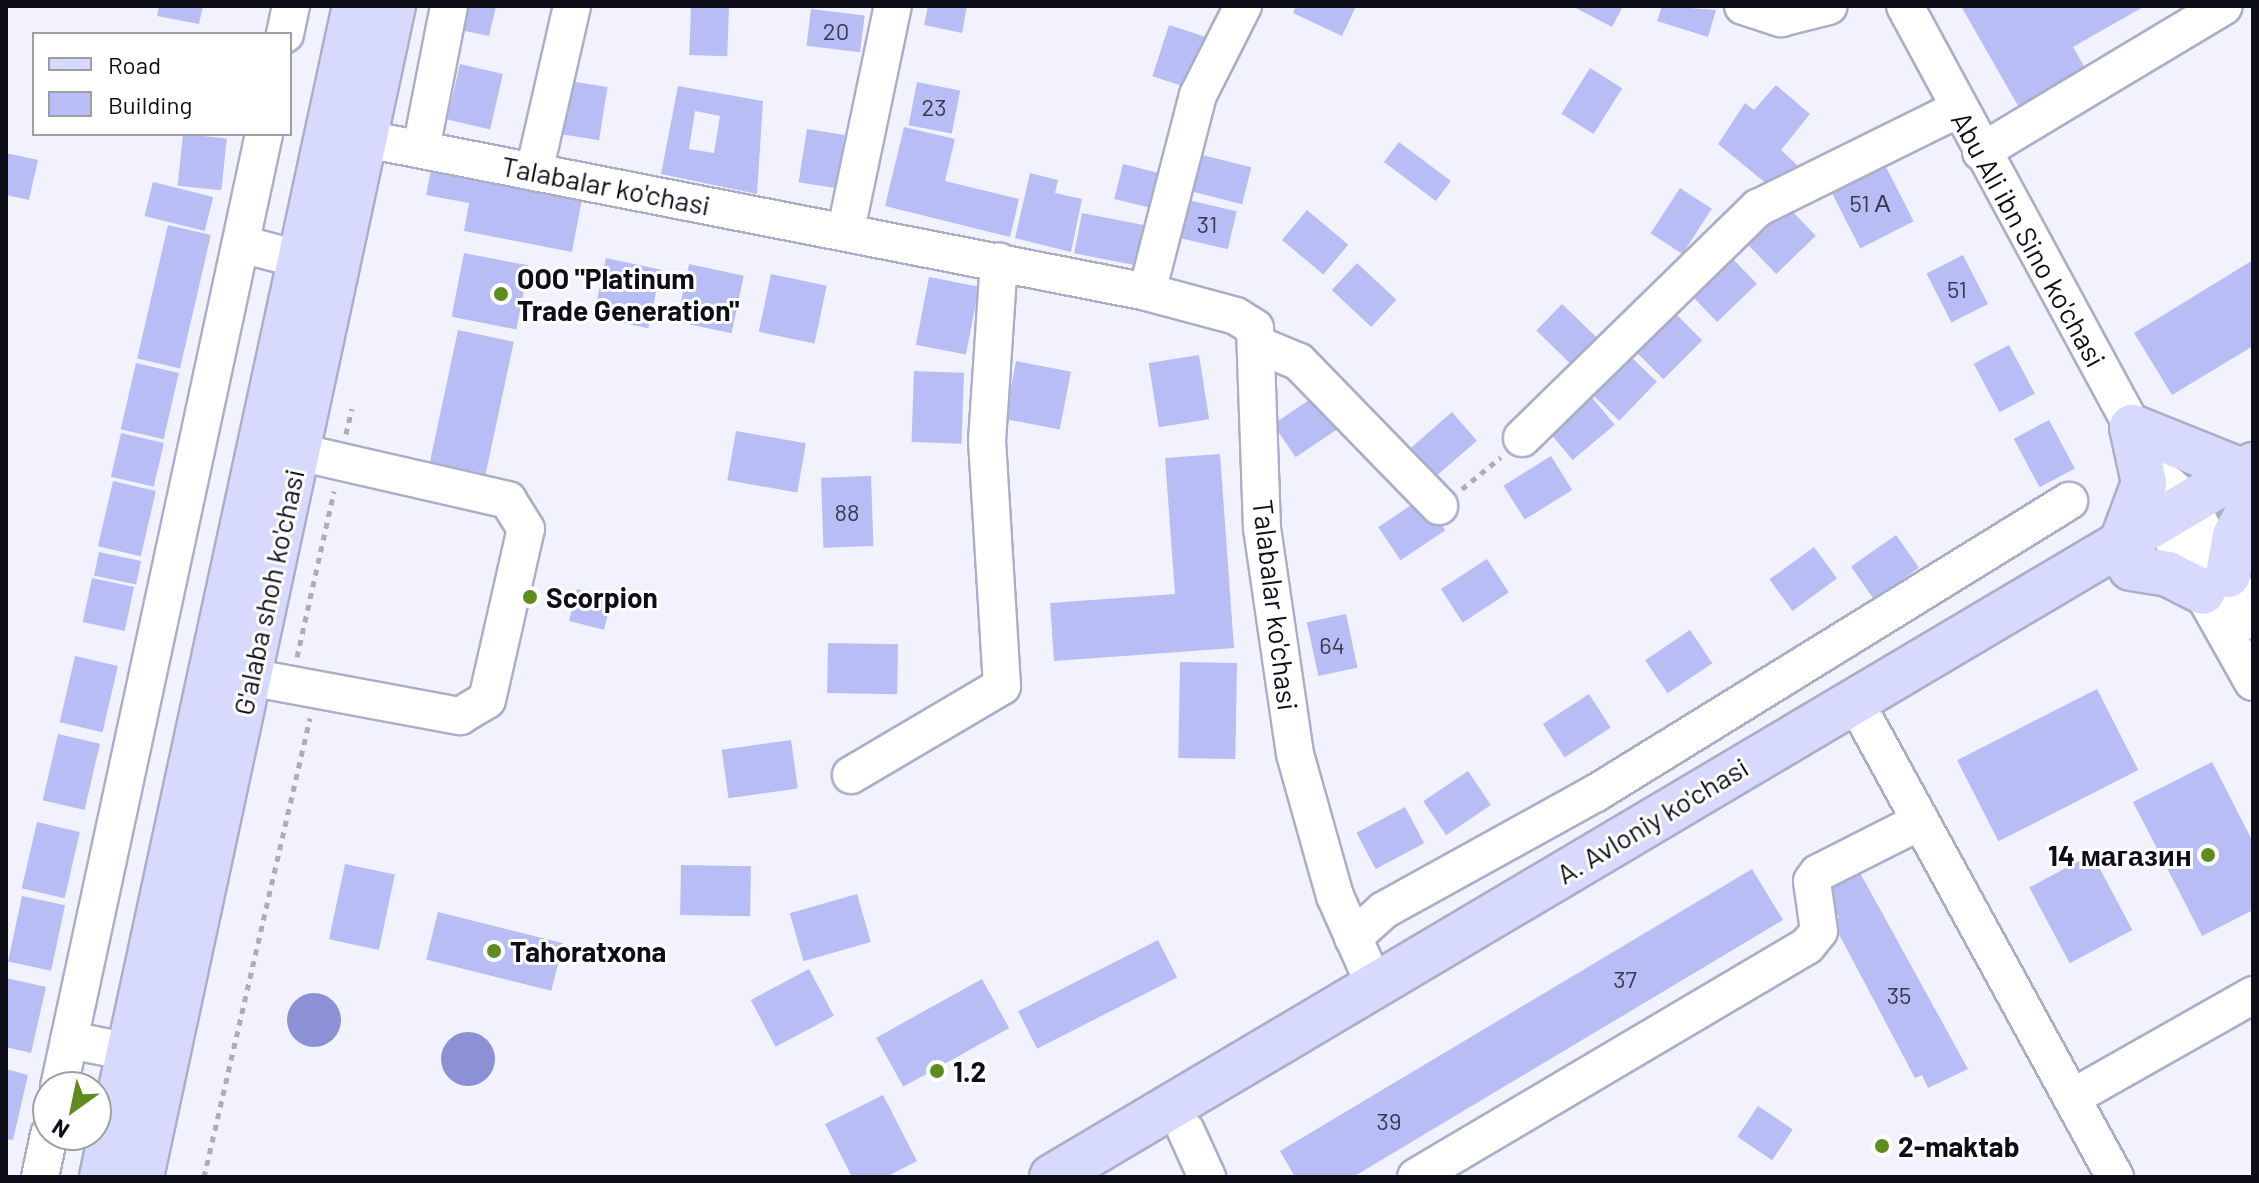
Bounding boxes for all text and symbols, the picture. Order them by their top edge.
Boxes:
house number: 20 [823,17,849,45]
legend [32,32,292,136]
text: Road [108,50,161,79]
text: Building [108,90,192,119]
house number: 23 [921,93,947,121]
street label: Abu Ali ibn Sino ko'chasi [1945,105,2113,373]
street label: Talabalar ko'chasi [499,148,713,222]
house number: 51 А [1850,189,1890,217]
house number: 31 [1197,210,1217,238]
place label: OOO "Platinum Trade Generation" [517,261,739,327]
house number: 51 [1947,275,1967,303]
marker: OOO "Platinum Trade Generation" [492,285,510,303]
street label: G'alaba shoh ko'chasi [226,466,310,718]
house number: 88 [834,498,860,526]
street label: Talabalar ko'chasi [1246,498,1306,712]
place label: Scorpion [546,580,658,614]
marker: Scorpion [521,588,539,606]
house number: 64 [1319,631,1345,659]
street label: A. Avloniy ko'chasi [1550,750,1754,890]
place label: 14 магазин [2048,838,2192,872]
marker: 14 магазин [2199,846,2217,864]
place label: Tahoratxona [510,934,666,968]
marker: Tahoratxona [485,942,503,960]
house number: 37 [1613,965,1637,993]
house number: 35 [1887,981,1911,1009]
place label: 1.2 [953,1054,986,1088]
marker: 1.2 [928,1062,946,1080]
north arrow [32,1071,112,1151]
house number: 39 [1377,1107,1401,1135]
text: N [47,1115,73,1144]
place label: 2-maktab [1898,1129,2019,1163]
marker: 2-maktab [1873,1137,1891,1155]

